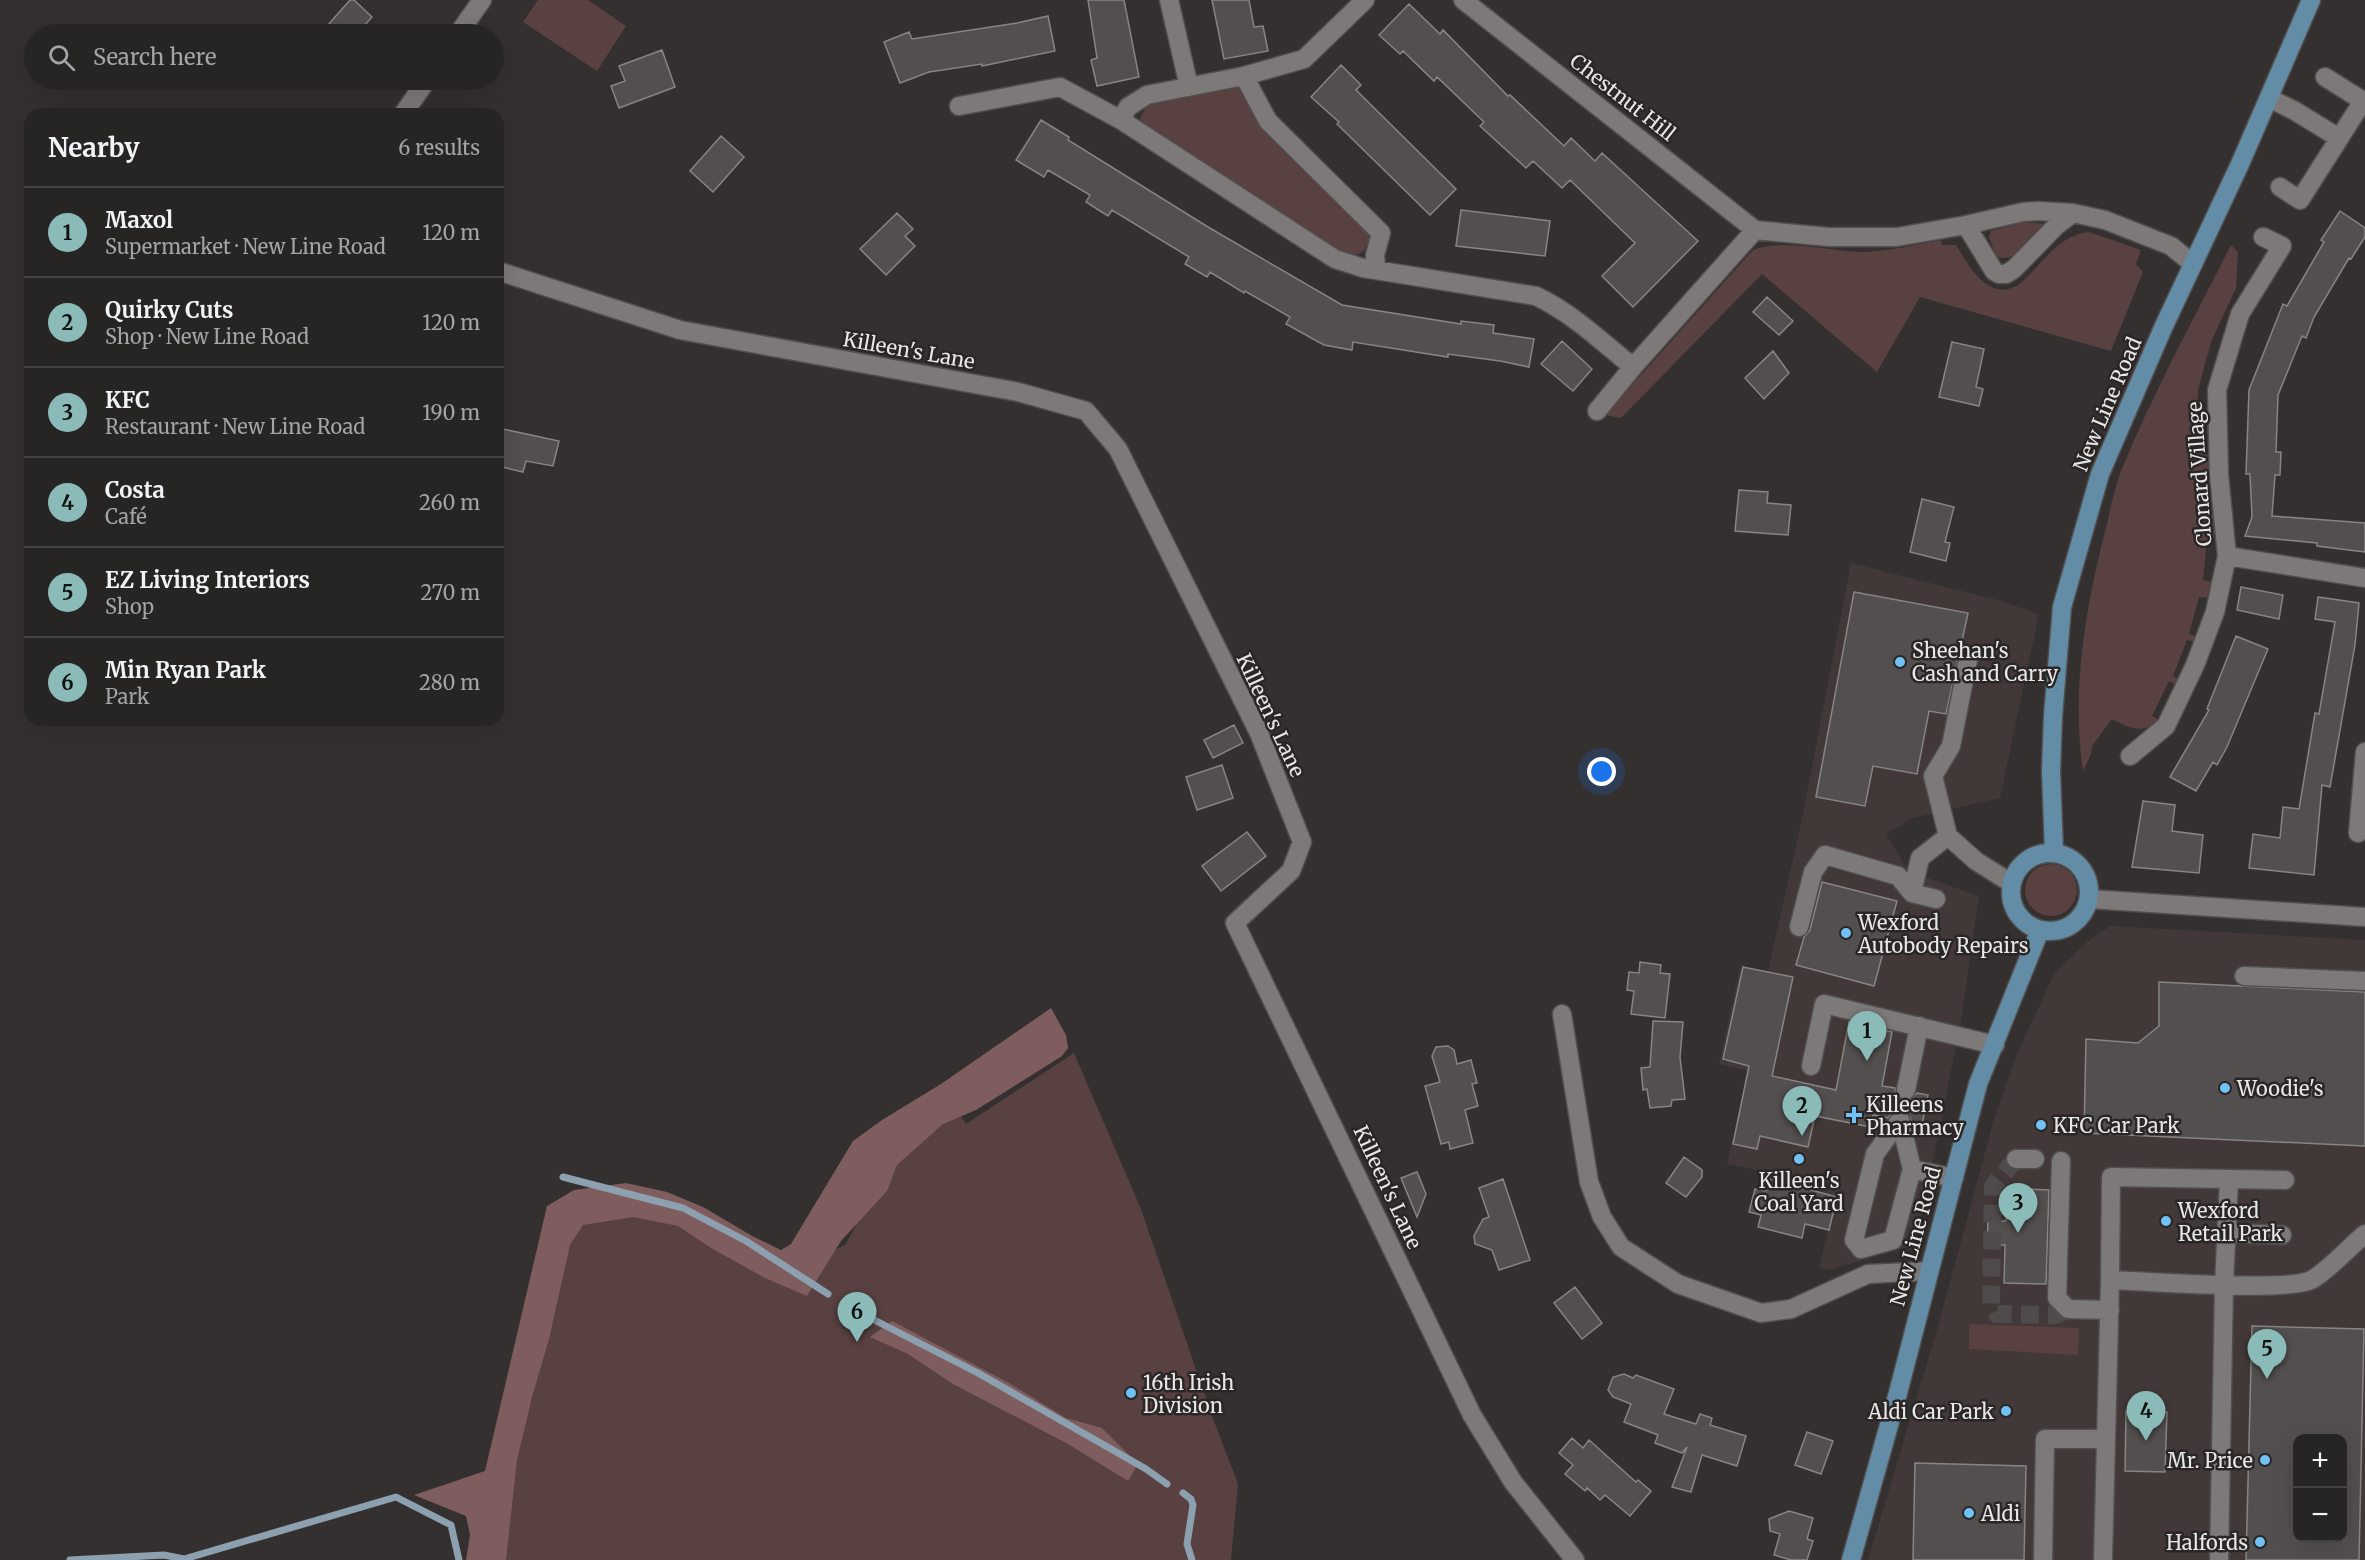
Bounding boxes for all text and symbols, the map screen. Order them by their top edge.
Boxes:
search box [24,24,504,90]
icon: search [45,41,78,74]
text: Search here [93,43,216,71]
street label: Chestnut Hill [1565,48,1681,146]
text: Nearby [48,131,140,164]
text: 6 results [398,135,480,160]
text: Maxol [105,206,173,234]
text: 1 [63,220,72,245]
text: 120 m [422,220,480,245]
text: Supermarket · New Line Road [105,234,386,259]
text: Quirky Cuts [105,296,233,324]
text: 2 [62,310,73,335]
text: 120 m [422,310,480,335]
text: Shop · New Line Road [105,324,309,349]
street label: Killeen's Lane [841,326,977,374]
street label: New Line Road [2067,333,2147,475]
text: KFC [105,386,150,414]
text: 3 [62,400,73,425]
text: 190 m [422,400,480,425]
street label: Clonard Village [2181,401,2217,547]
text: Restaurant · New Line Road [105,414,365,439]
text: Costa [105,476,165,504]
text: 4 [61,490,74,515]
text: 260 m [419,490,480,515]
text: Café [105,504,147,529]
text: EZ Living Interiors [105,566,310,594]
text: 5 [62,580,73,605]
text: 270 m [420,580,480,605]
text: Shop [105,594,154,619]
place label: Sheehan's Cash and Carry [1912,638,2059,686]
street label: Killeen's Lane [1231,649,1311,781]
marker: Sheehan's Cash and Carry [1893,655,1907,669]
text: Min Ryan Park [105,656,266,684]
text: 6 [61,670,74,695]
text: 280 m [419,670,480,695]
text: Park [105,684,149,709]
your location [1587,757,1616,786]
place label: Wexford Autobody Repairs [1857,910,2029,958]
marker: Wexford Autobody Repairs [1839,926,1853,940]
pin: 1 [1848,1012,1886,1061]
place label: Woodie's [2236,1076,2323,1101]
marker: Woodie's [2218,1081,2232,1095]
pin: 2 [1782,1086,1822,1136]
place label: Killeens Pharmacy [1866,1092,1964,1140]
marker: Killeens Pharmacy [1847,1108,1861,1122]
place label: KFC Car Park [2053,1113,2180,1138]
marker: KFC Car Park [2034,1118,2048,1132]
street label: Killeen's Lane [1348,1121,1428,1253]
marker: Killeen's Coal Yard [1792,1152,1806,1166]
street label: New Line Road [1884,1164,1946,1308]
place label: Killeen's Coal Yard [1754,1168,1844,1216]
pin: 3 [1998,1184,2038,1233]
place label: Wexford Retail Park [2177,1198,2283,1246]
marker: Wexford Retail Park [2159,1214,2173,1228]
pin: 6 [838,1292,876,1342]
pin: 5 [2248,1330,2286,1379]
place label: 16th Irish Division [1143,1370,1234,1418]
marker: 16th Irish Division [1124,1386,1138,1400]
pin: 4 [2126,1392,2166,1441]
place label: Aldi Car Park [1867,1399,1994,1424]
marker: Aldi Car Park [1999,1404,2013,1418]
map controls [2293,1434,2347,1542]
button: + [2293,1434,2347,1488]
place label: Mr. Price [2167,1448,2253,1473]
marker: Mr. Price [2258,1453,2272,1467]
button: − [2293,1488,2347,1542]
place label: Aldi [1980,1501,2020,1526]
marker: Aldi [1962,1506,1976,1520]
place label: Halfords [2166,1530,2248,1555]
marker: Halfords [2253,1535,2267,1549]

